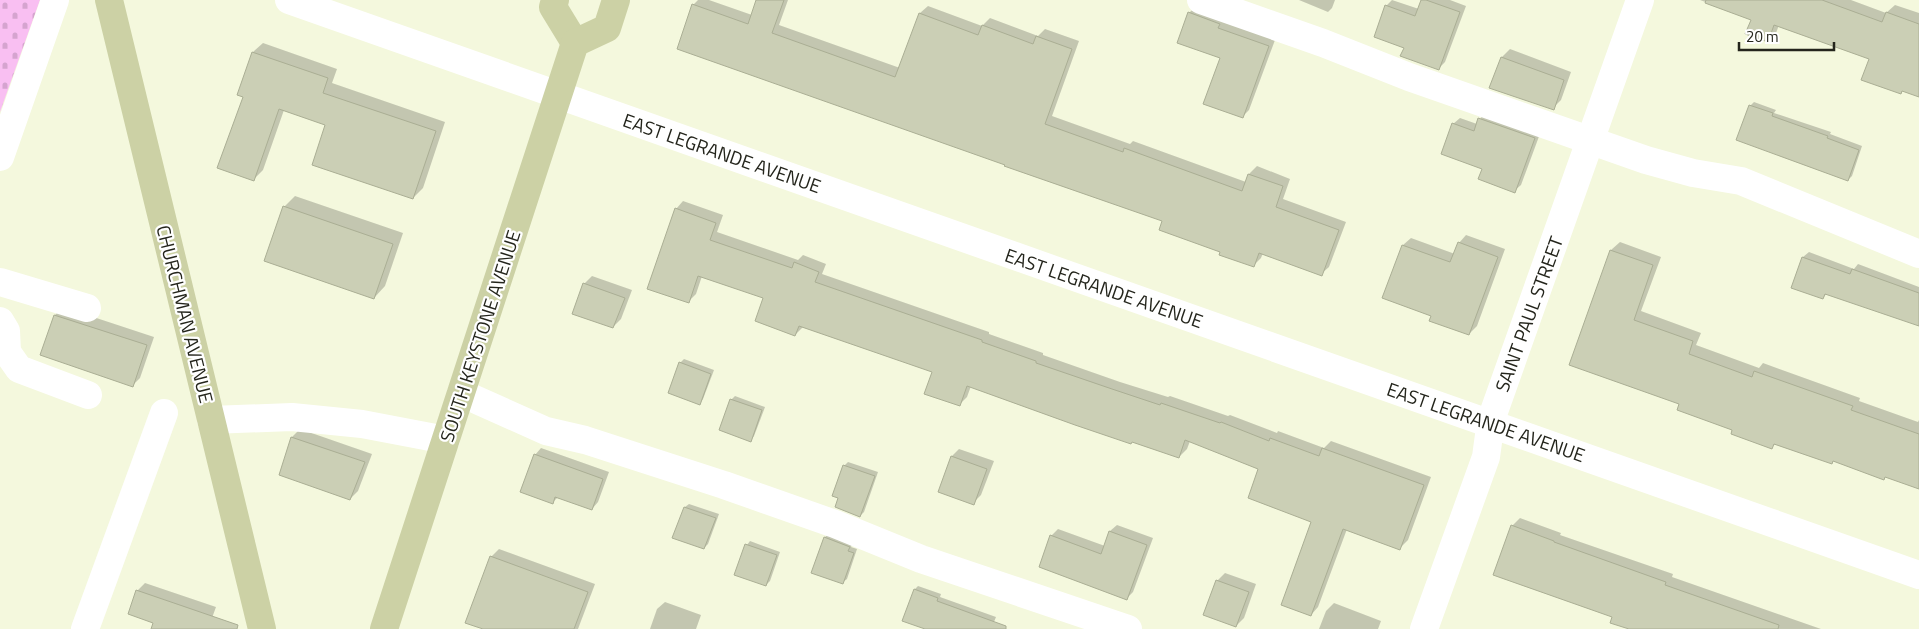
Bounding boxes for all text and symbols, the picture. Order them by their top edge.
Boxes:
scale bar [1739,20,1834,52]
text: 20 m [1746,25,1779,48]
street label: EAST LEGRANDE AVENUE [619,105,825,200]
street label: CHURCHMAN AVENUE [149,222,222,406]
street label: SOUTH KEYSTONE AVENUE [432,226,527,446]
street label: SAINT PAUL STREET [1487,232,1570,396]
street label: EAST LEGRANDE AVENUE [1001,240,1207,335]
street label: EAST LEGRANDE AVENUE [1383,374,1589,469]

